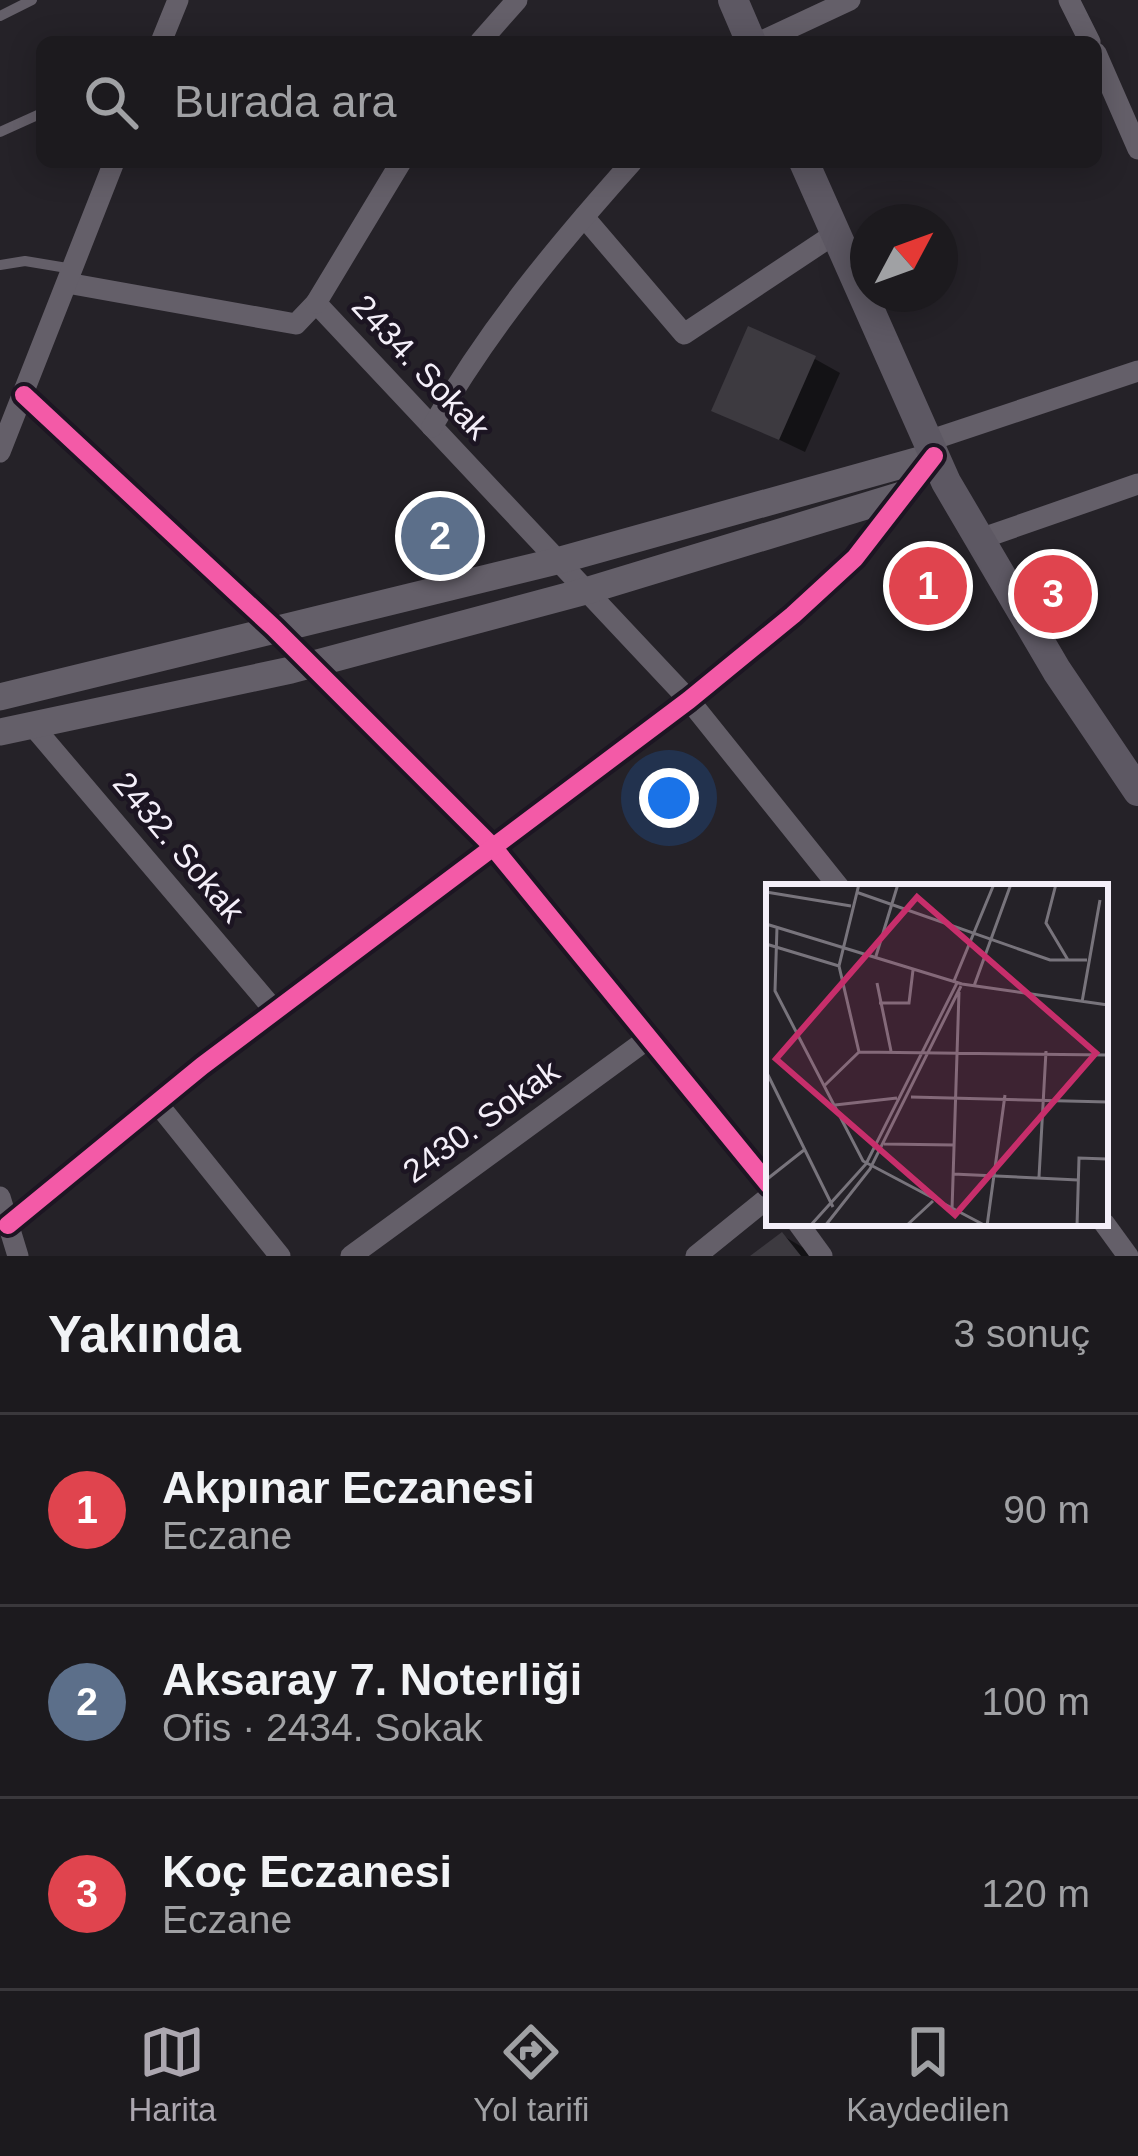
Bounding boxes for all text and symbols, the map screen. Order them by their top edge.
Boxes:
search box [36,36,1102,168]
icon: search [78,69,144,135]
text: Burada ara [174,76,397,127]
north arrow [850,204,958,312]
street label: 2434. Sokak [345,287,497,447]
pin: 2 [401,491,479,581]
pin: 1 [889,541,967,631]
pin: 3 [1014,549,1092,639]
street label: 2432. Sokak [106,765,252,930]
your location [639,768,699,828]
inset map [766,884,1108,1226]
street label: 2430. Sokak [396,1052,566,1190]
text: Yakında [48,1306,241,1363]
text: 3 sonuç [953,1312,1090,1355]
text: Akpınar Eczanesi [162,1462,535,1513]
text: 1 [76,1488,98,1531]
text: 90 m [1003,1488,1090,1531]
text: Eczane [162,1514,292,1557]
text: Aksaray 7. Noterliği [162,1654,582,1705]
text: 2 [76,1680,98,1723]
text: 100 m [982,1680,1090,1723]
text: Ofis · 2434. Sokak [162,1706,483,1749]
text: Koç Eczanesi [162,1846,452,1897]
text: 3 [76,1872,98,1915]
text: 120 m [982,1872,1090,1915]
text: Eczane [162,1898,292,1941]
tab: Harita [128,2019,216,2129]
tab: Yol tarifi [473,2019,589,2129]
tab: Kaydedilen [846,2019,1010,2129]

